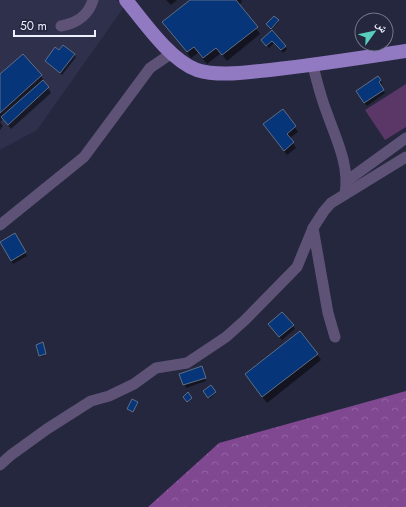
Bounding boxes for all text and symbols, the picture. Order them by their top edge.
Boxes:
scale bar [14,12,95,38]
north arrow [354,12,394,52]
text: 50 m [20,17,47,35]
text: ش [372,17,392,36]

